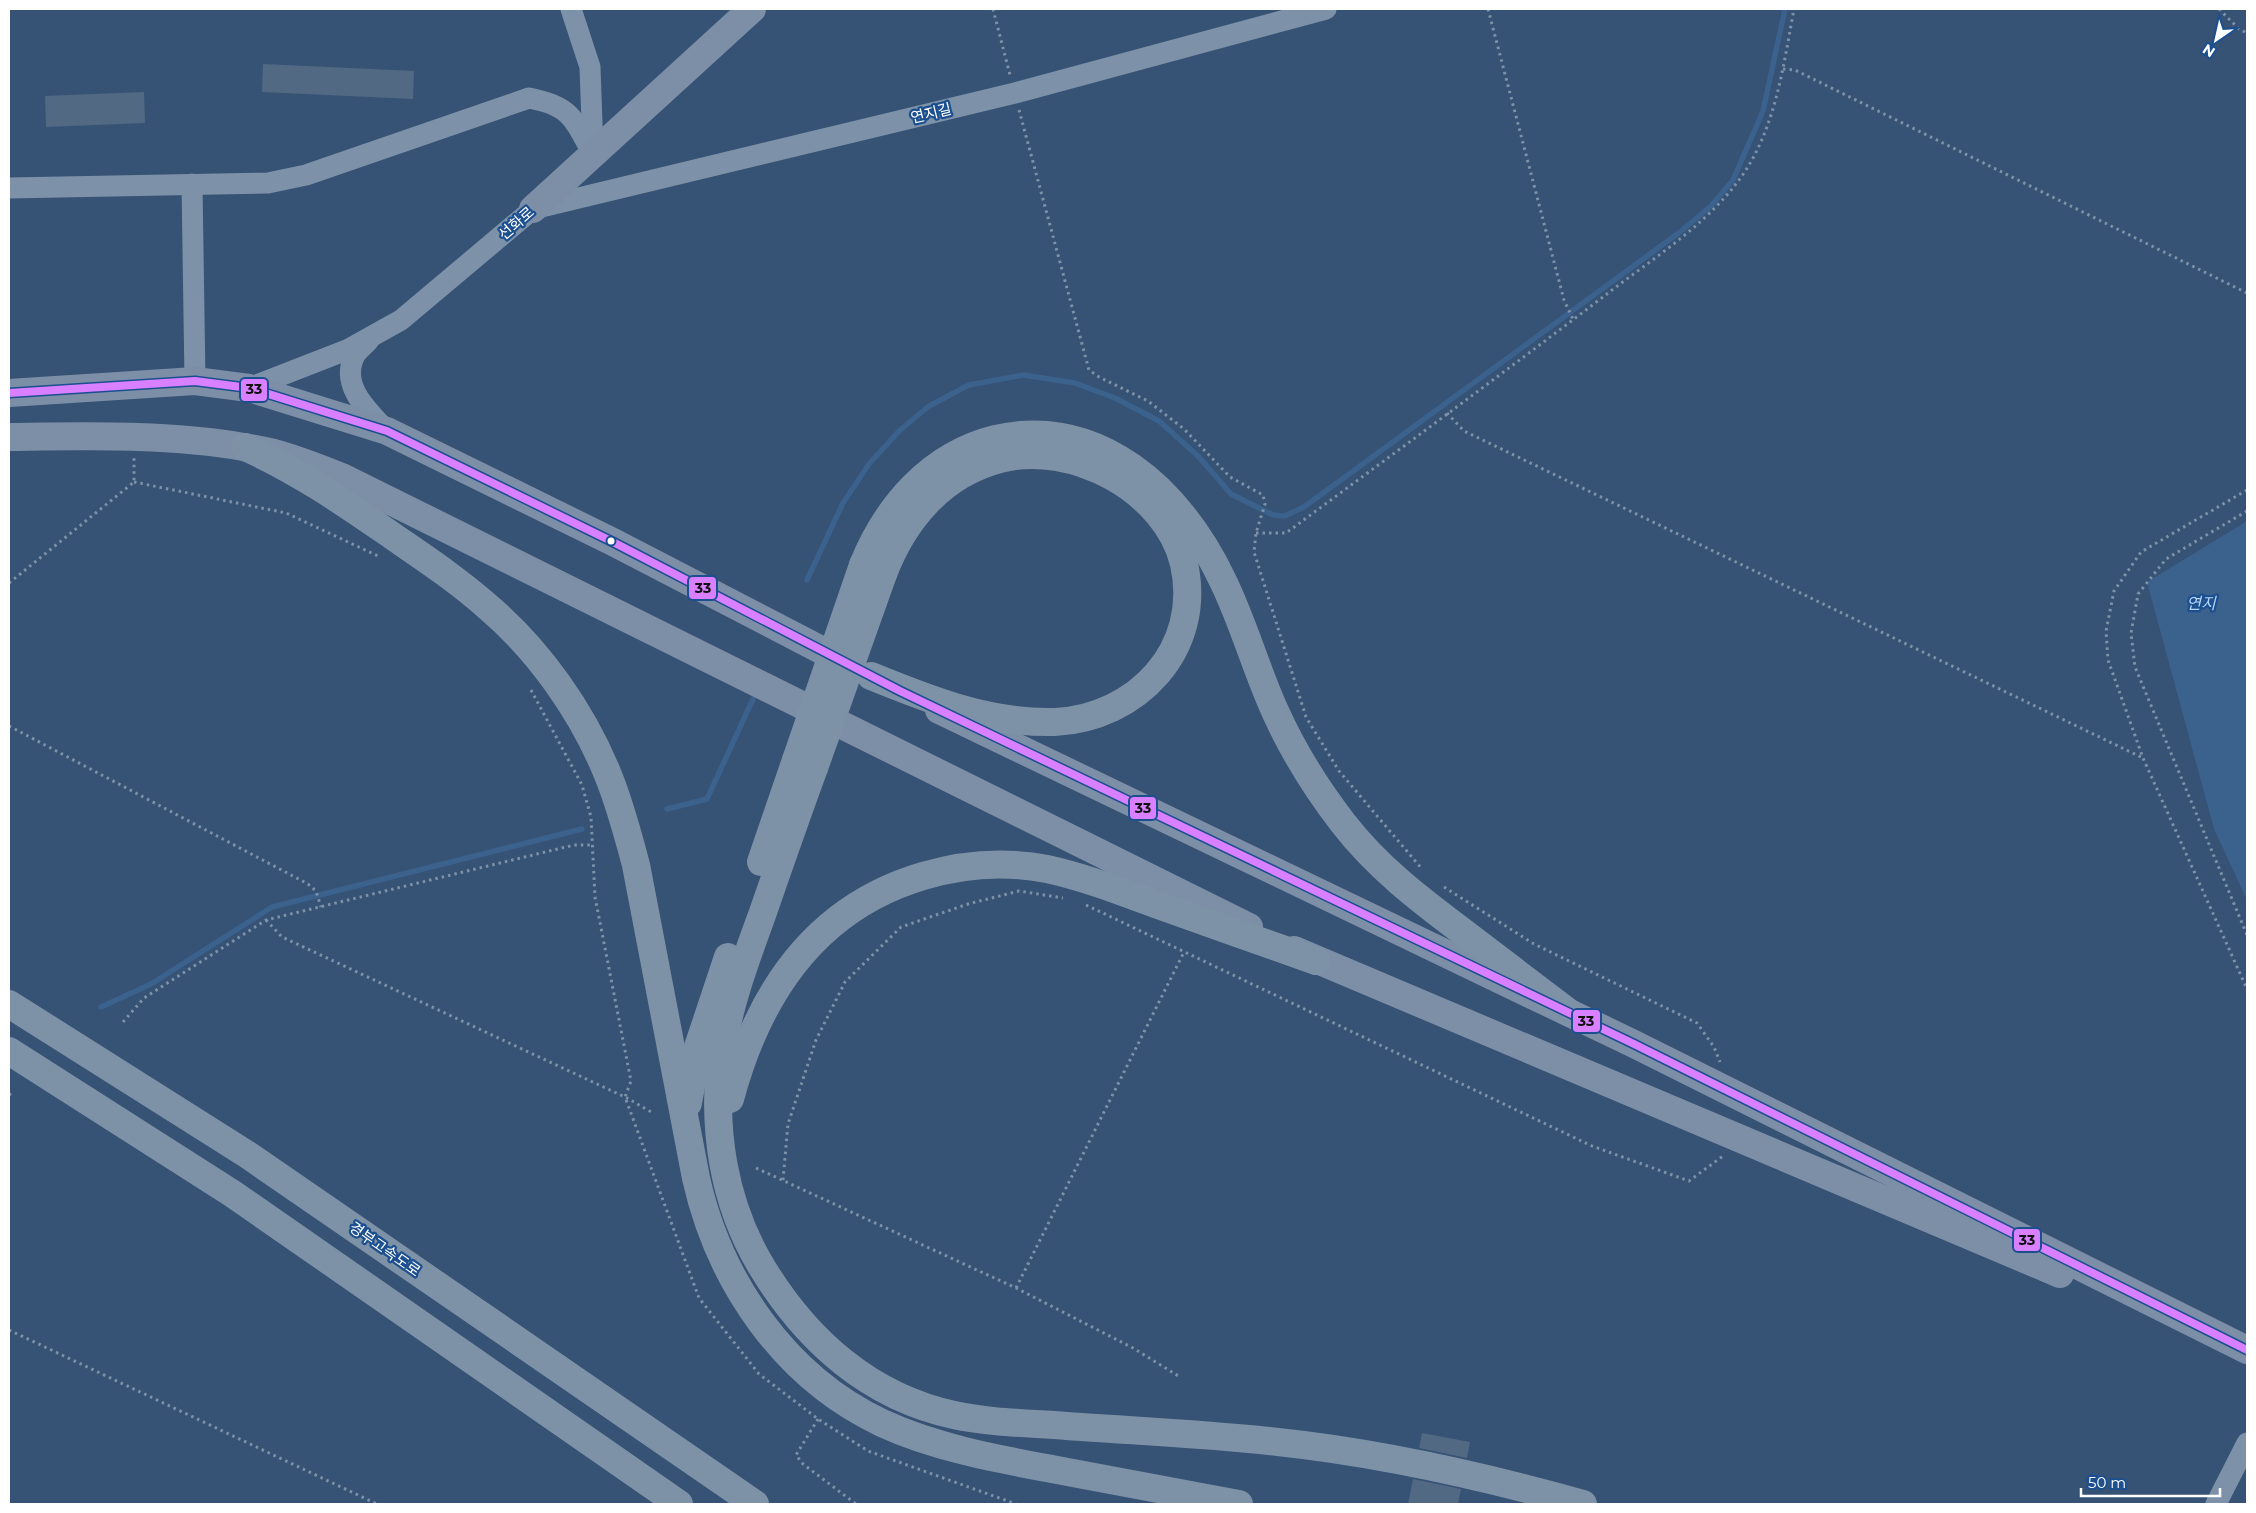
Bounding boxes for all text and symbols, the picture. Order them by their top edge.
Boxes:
north arrow [2191,15,2241,65]
text: N [2199,40,2218,61]
street label: 연지길 [909,99,953,127]
street label: 선화로 [494,202,538,244]
line badge: 33 [240,378,268,402]
text: 33 [245,380,262,398]
unlabelled marker [606,536,616,546]
line badge: 33 [688,576,717,600]
text: 33 [694,579,711,597]
water label: 연지 [2186,594,2217,613]
line badge: 33 [1129,796,1157,820]
text: 33 [1134,799,1151,817]
line badge: 33 [1572,1009,1601,1033]
text: 33 [1577,1012,1594,1030]
street label: 경부고속도로 [346,1217,424,1281]
line badge: 33 [2013,1228,2041,1252]
text: 33 [2018,1231,2035,1249]
scale bar [2081,1466,2220,1498]
text: 50 m [2088,1473,2126,1492]

